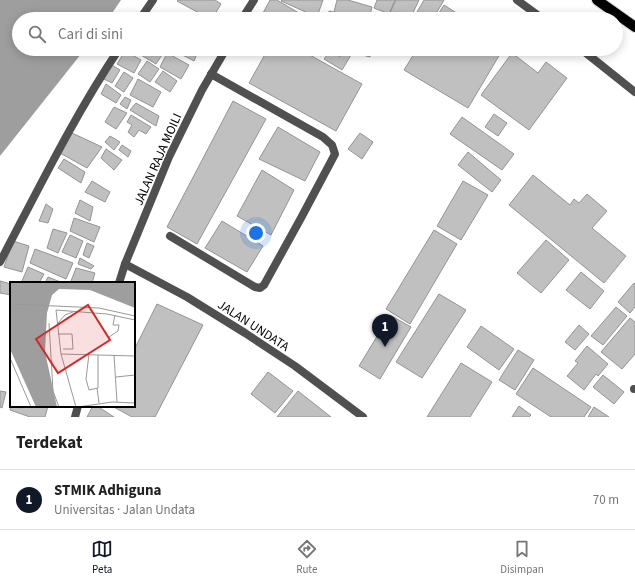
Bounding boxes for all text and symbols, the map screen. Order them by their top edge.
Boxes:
search box [12,12,623,56]
icon: search [26,23,48,45]
text: Cari di sini [58,24,123,45]
street label: JALAN RAJA MOILI [130,110,186,208]
your location [246,223,266,243]
inset map [10,282,135,407]
street label: JALAN UNDATA [214,296,294,356]
pin: 1 [372,314,398,347]
text: Terdekat [16,431,82,455]
text: STMIK Adhiguna [54,480,161,501]
text: 1 [26,491,32,509]
text: 70 m [593,491,619,509]
text: Universitas · Jalan Undata [54,501,195,519]
tab: Peta [91,538,113,577]
tab: Rute [296,538,318,577]
tab: Disimpan [500,538,544,577]

